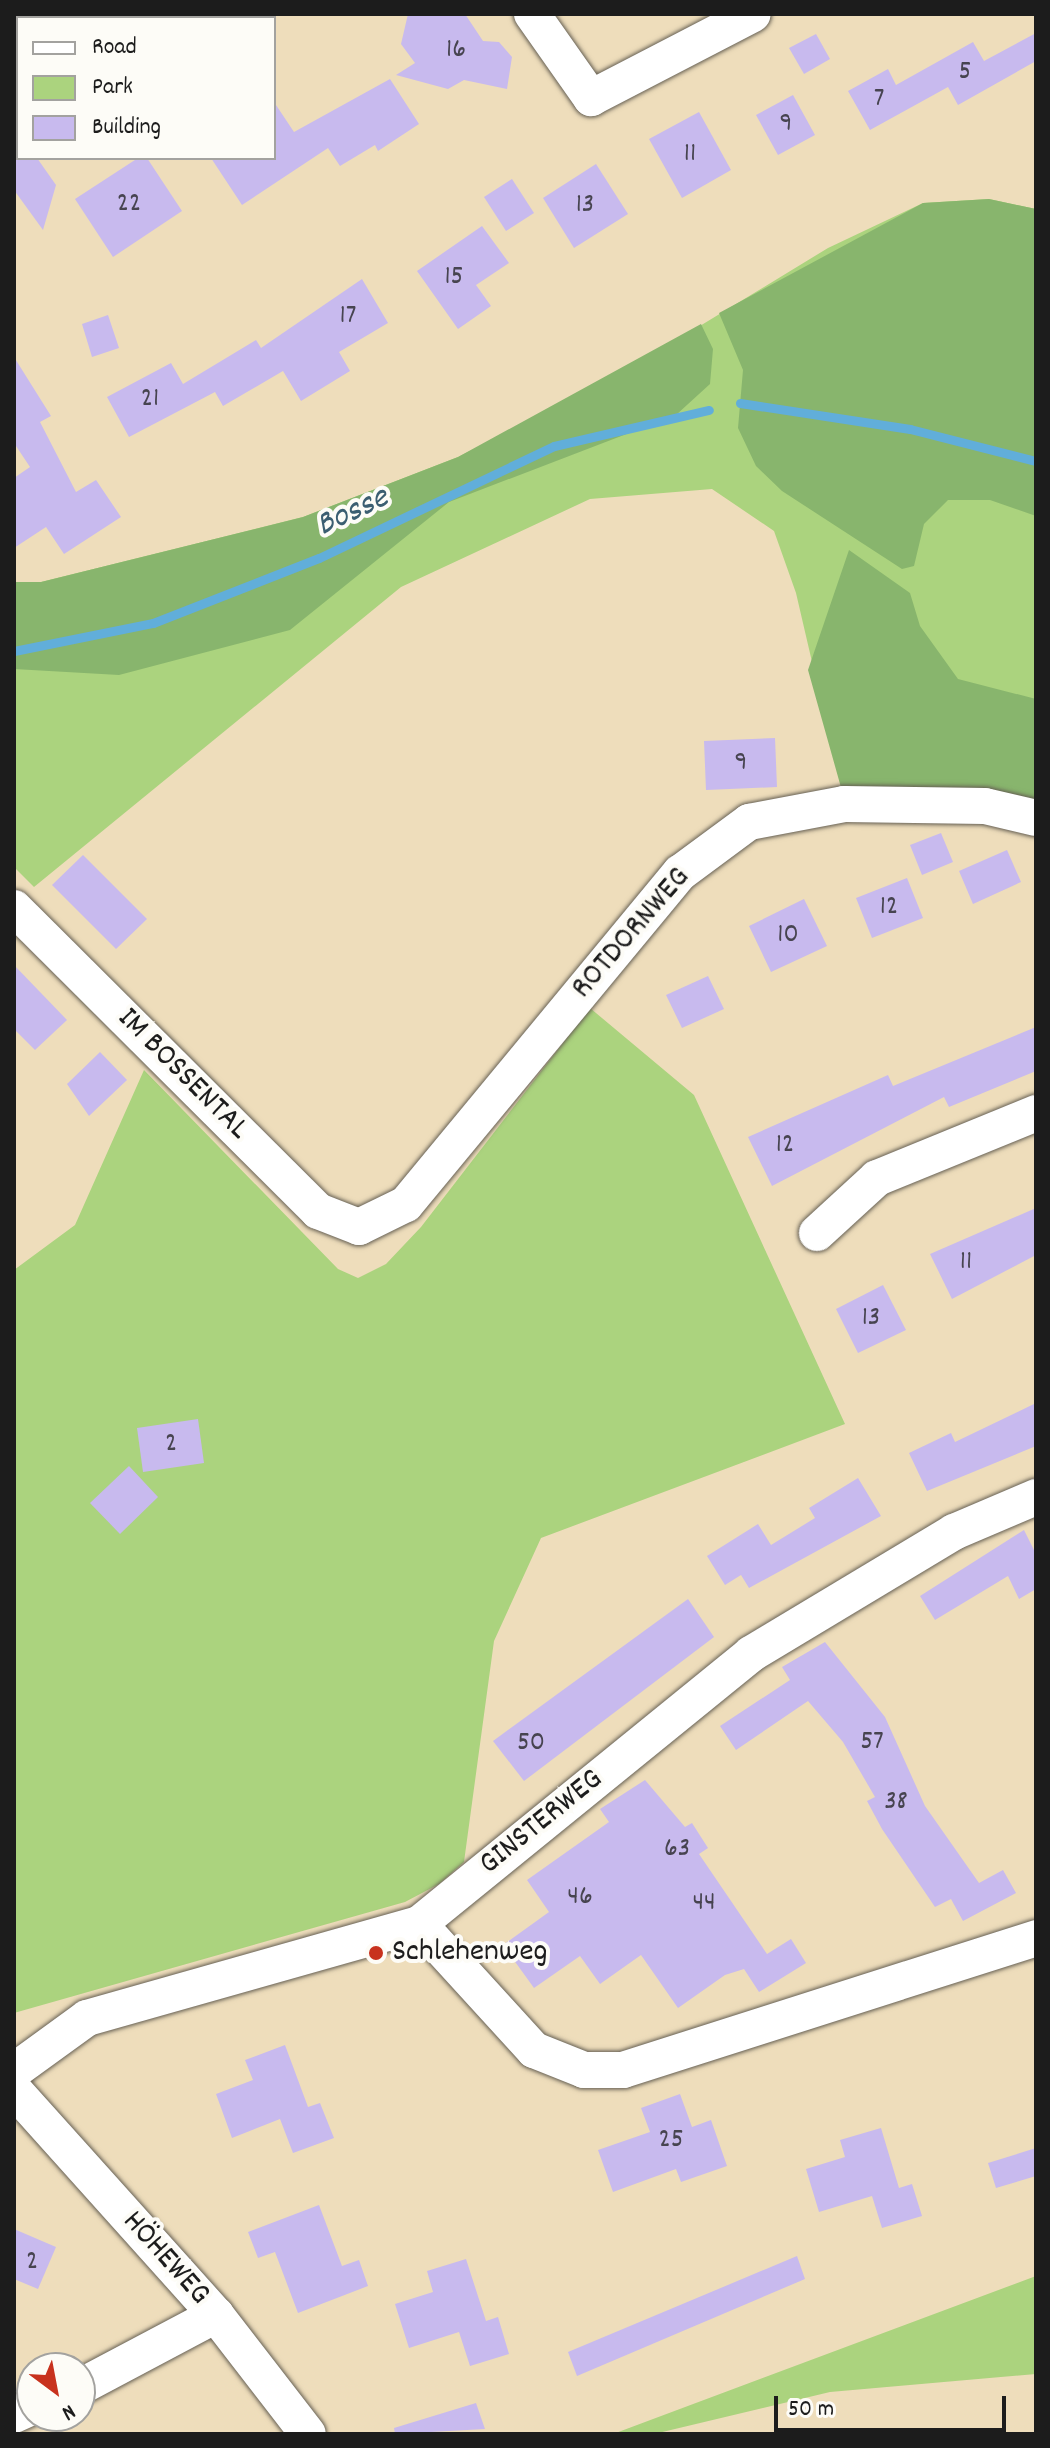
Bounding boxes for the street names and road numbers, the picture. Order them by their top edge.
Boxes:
street label: ROTDORNWEG [564,860,700,1008]
street label: IM BOSSENTAL [108,1001,256,1149]
street label: GINSTERWEG [472,1762,612,1884]
street label: HÖHEWEG [113,2204,217,2314]

